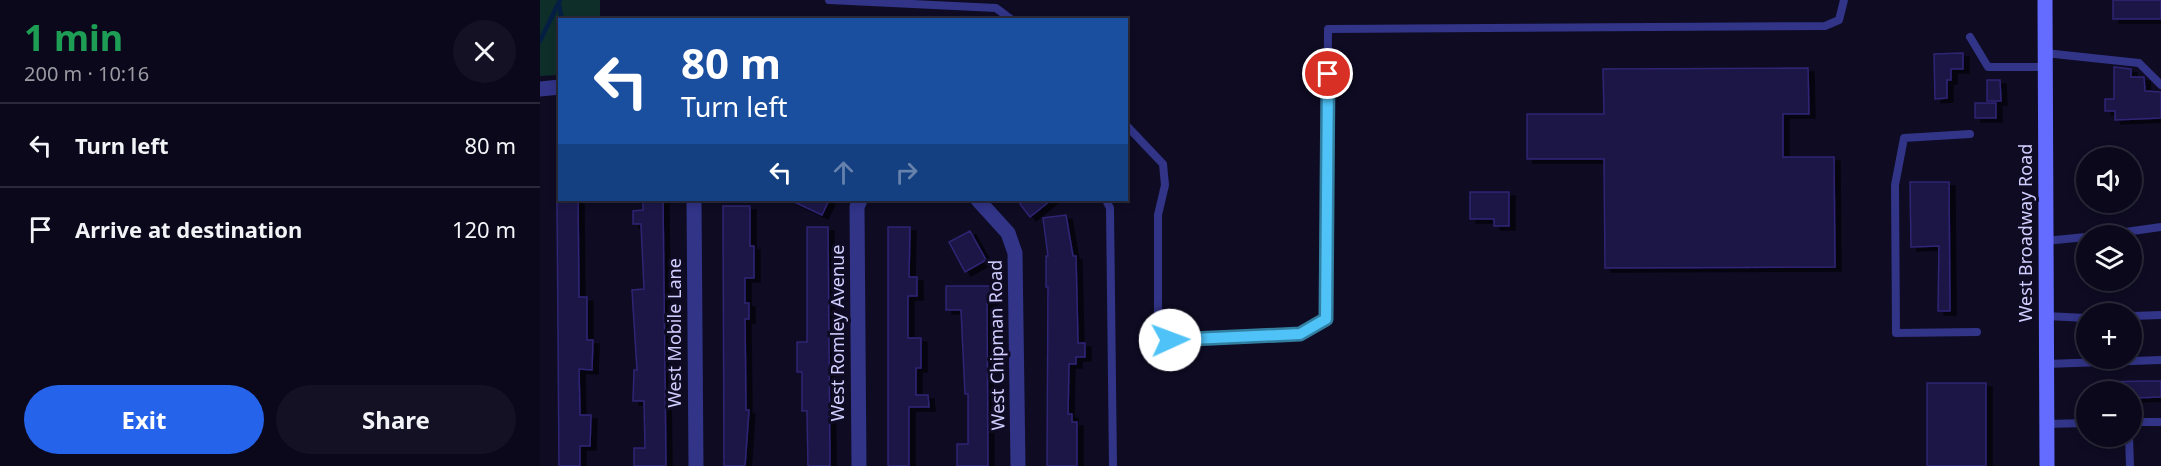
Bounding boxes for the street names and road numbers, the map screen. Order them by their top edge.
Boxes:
street label: West Broadway Road [2013,144,2037,322]
street label: West Romley Avenue [825,245,849,421]
street label: West Mobile Lane [662,258,686,408]
street label: West Chipman Road [983,260,1009,430]

